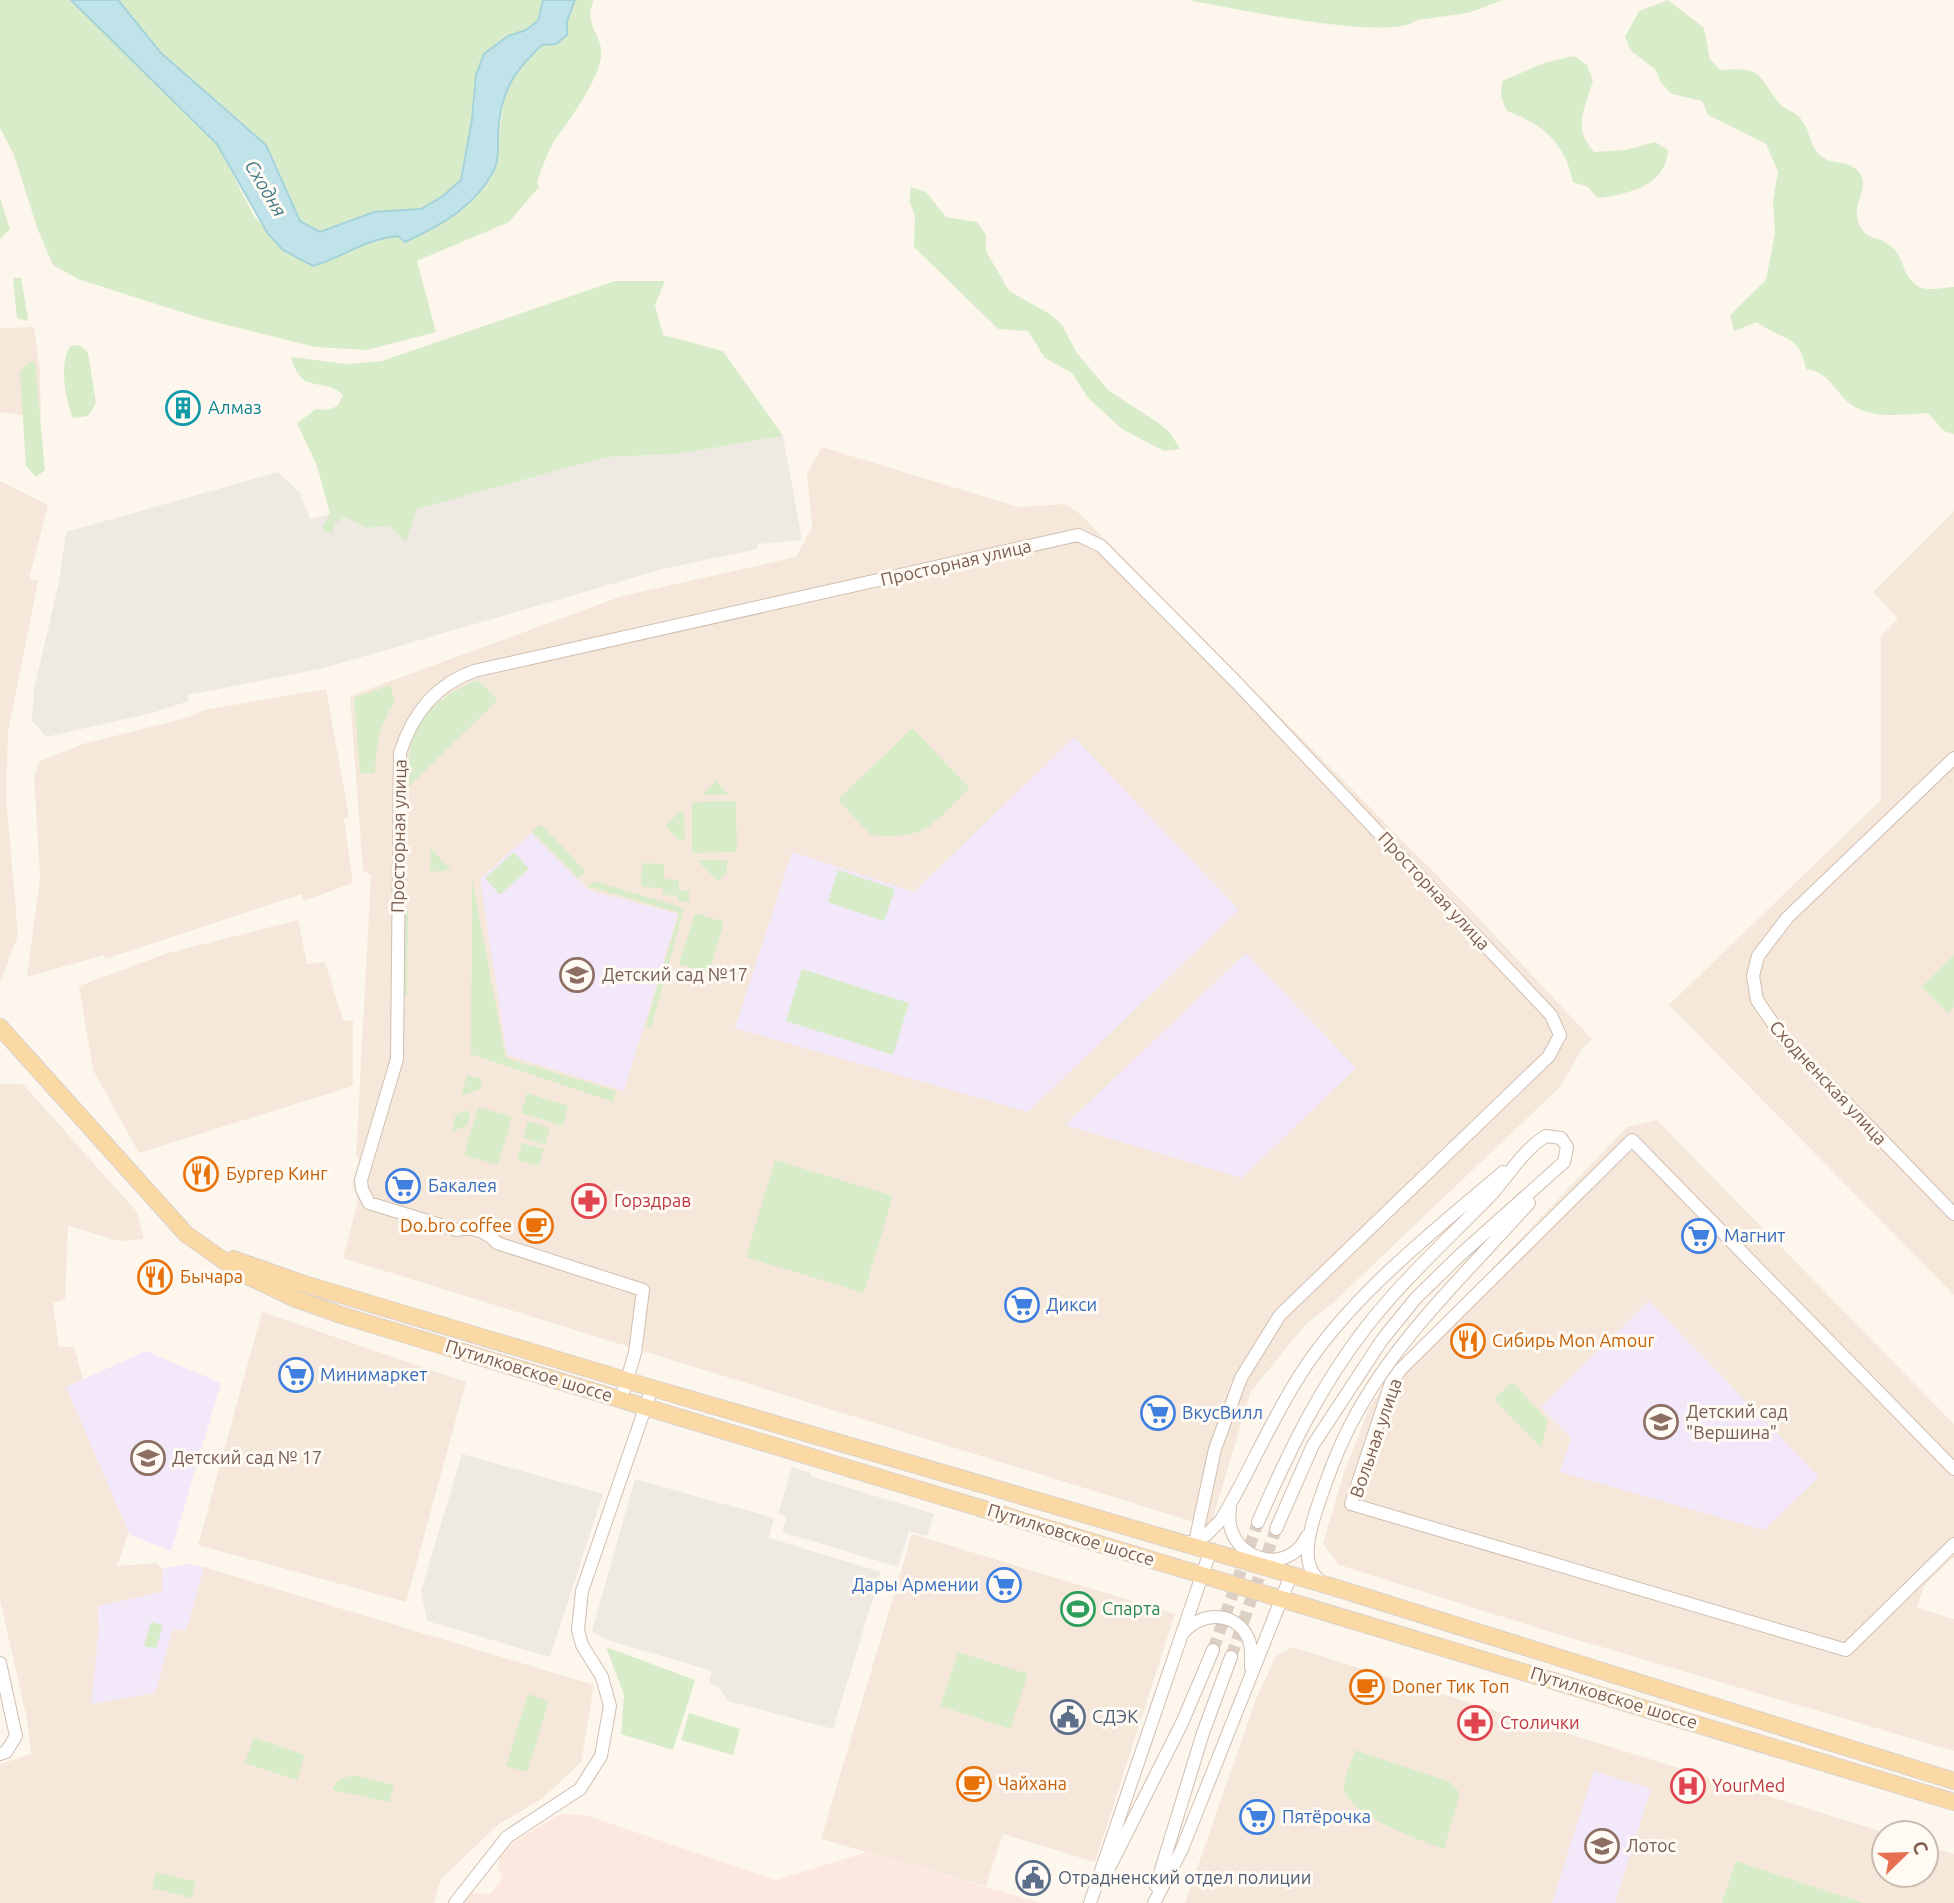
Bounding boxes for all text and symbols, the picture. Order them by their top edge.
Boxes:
water label: Сходня [241,156,291,220]
building icon: Алмаз [164,389,202,427]
place label: Алмаз [208,397,262,417]
street label: Просторная улица [879,535,1033,589]
street label: Просторная улица [387,759,409,913]
street label: Просторная улица [1375,827,1495,953]
school or university icon: Детский сад №17 [558,956,596,994]
place label: Детский сад №17 [602,964,748,984]
street label: Сходненская улица [1766,1016,1891,1148]
restaurant icon: Бургер Кинг [182,1155,220,1193]
place label: Бургер Кинг [226,1163,327,1183]
supermarket icon: Бакалея [384,1167,422,1205]
place label: Бакалея [428,1175,497,1195]
pharmacy icon: Горздрав [570,1182,608,1220]
place label: Горздрав [614,1190,691,1210]
cafe icon: Do.bro coffee [517,1207,555,1245]
place label: Do.bro coffee [400,1215,512,1235]
supermarket icon: Магнит [1680,1217,1718,1255]
place label: Магнит [1724,1225,1785,1245]
restaurant icon: Бычара [136,1258,174,1296]
place label: Бычара [180,1266,243,1286]
supermarket icon: Дикси [1003,1286,1041,1324]
place label: Дикси [1046,1294,1097,1314]
restaurant icon: Сибирь Mon Amour [1449,1322,1487,1360]
place label: Сибирь Mon Amour [1492,1330,1654,1350]
street label: Путилковское шоссе [443,1335,615,1405]
supermarket icon: Минимаркет [277,1356,315,1394]
place label: Минимаркет [320,1364,427,1384]
street label: Вольная улица [1345,1375,1405,1500]
supermarket icon: ВкусВилл [1139,1394,1177,1432]
place label: Детский сад "Вершина" [1686,1401,1788,1442]
place label: ВкусВилл [1182,1402,1263,1422]
school or university icon: Детский сад "Вершина" [1642,1403,1680,1441]
school or university icon: Детский сад № 17 [129,1439,167,1477]
place label: Детский сад № 17 [172,1447,322,1467]
street label: Путилковское шоссе [985,1499,1157,1569]
supermarket icon: Дары Армении [985,1566,1023,1604]
place label: Дары Армении [852,1574,979,1594]
sports icon: Спарта [1059,1590,1097,1628]
place label: Спарта [1102,1598,1160,1618]
street label: Путилковское шоссе [1528,1662,1700,1732]
cafe icon: Doner Тик Топ [1348,1668,1386,1706]
place label: Doner Тик Топ [1392,1676,1509,1696]
public building icon: СДЭК [1049,1698,1087,1736]
pharmacy icon: Столички [1456,1704,1494,1742]
place label: СДЭК [1092,1706,1138,1726]
place label: Столички [1500,1712,1580,1732]
cafe icon: Чайхана [955,1765,993,1803]
hospital icon: YourMed [1669,1767,1707,1805]
place label: Чайхана [998,1773,1067,1793]
place label: YourMed [1712,1775,1785,1795]
supermarket icon: Пятёрочка [1238,1798,1276,1836]
place label: Пятёрочка [1282,1806,1371,1826]
north arrow [1870,1819,1940,1889]
school or university icon: Лотос [1583,1827,1621,1865]
place label: Лотос [1626,1835,1676,1855]
text: С [1908,1837,1933,1857]
public building icon: Отрадненский отдел полиции [1014,1859,1052,1897]
place label: Отрадненский отдел полиции [1058,1867,1311,1887]

